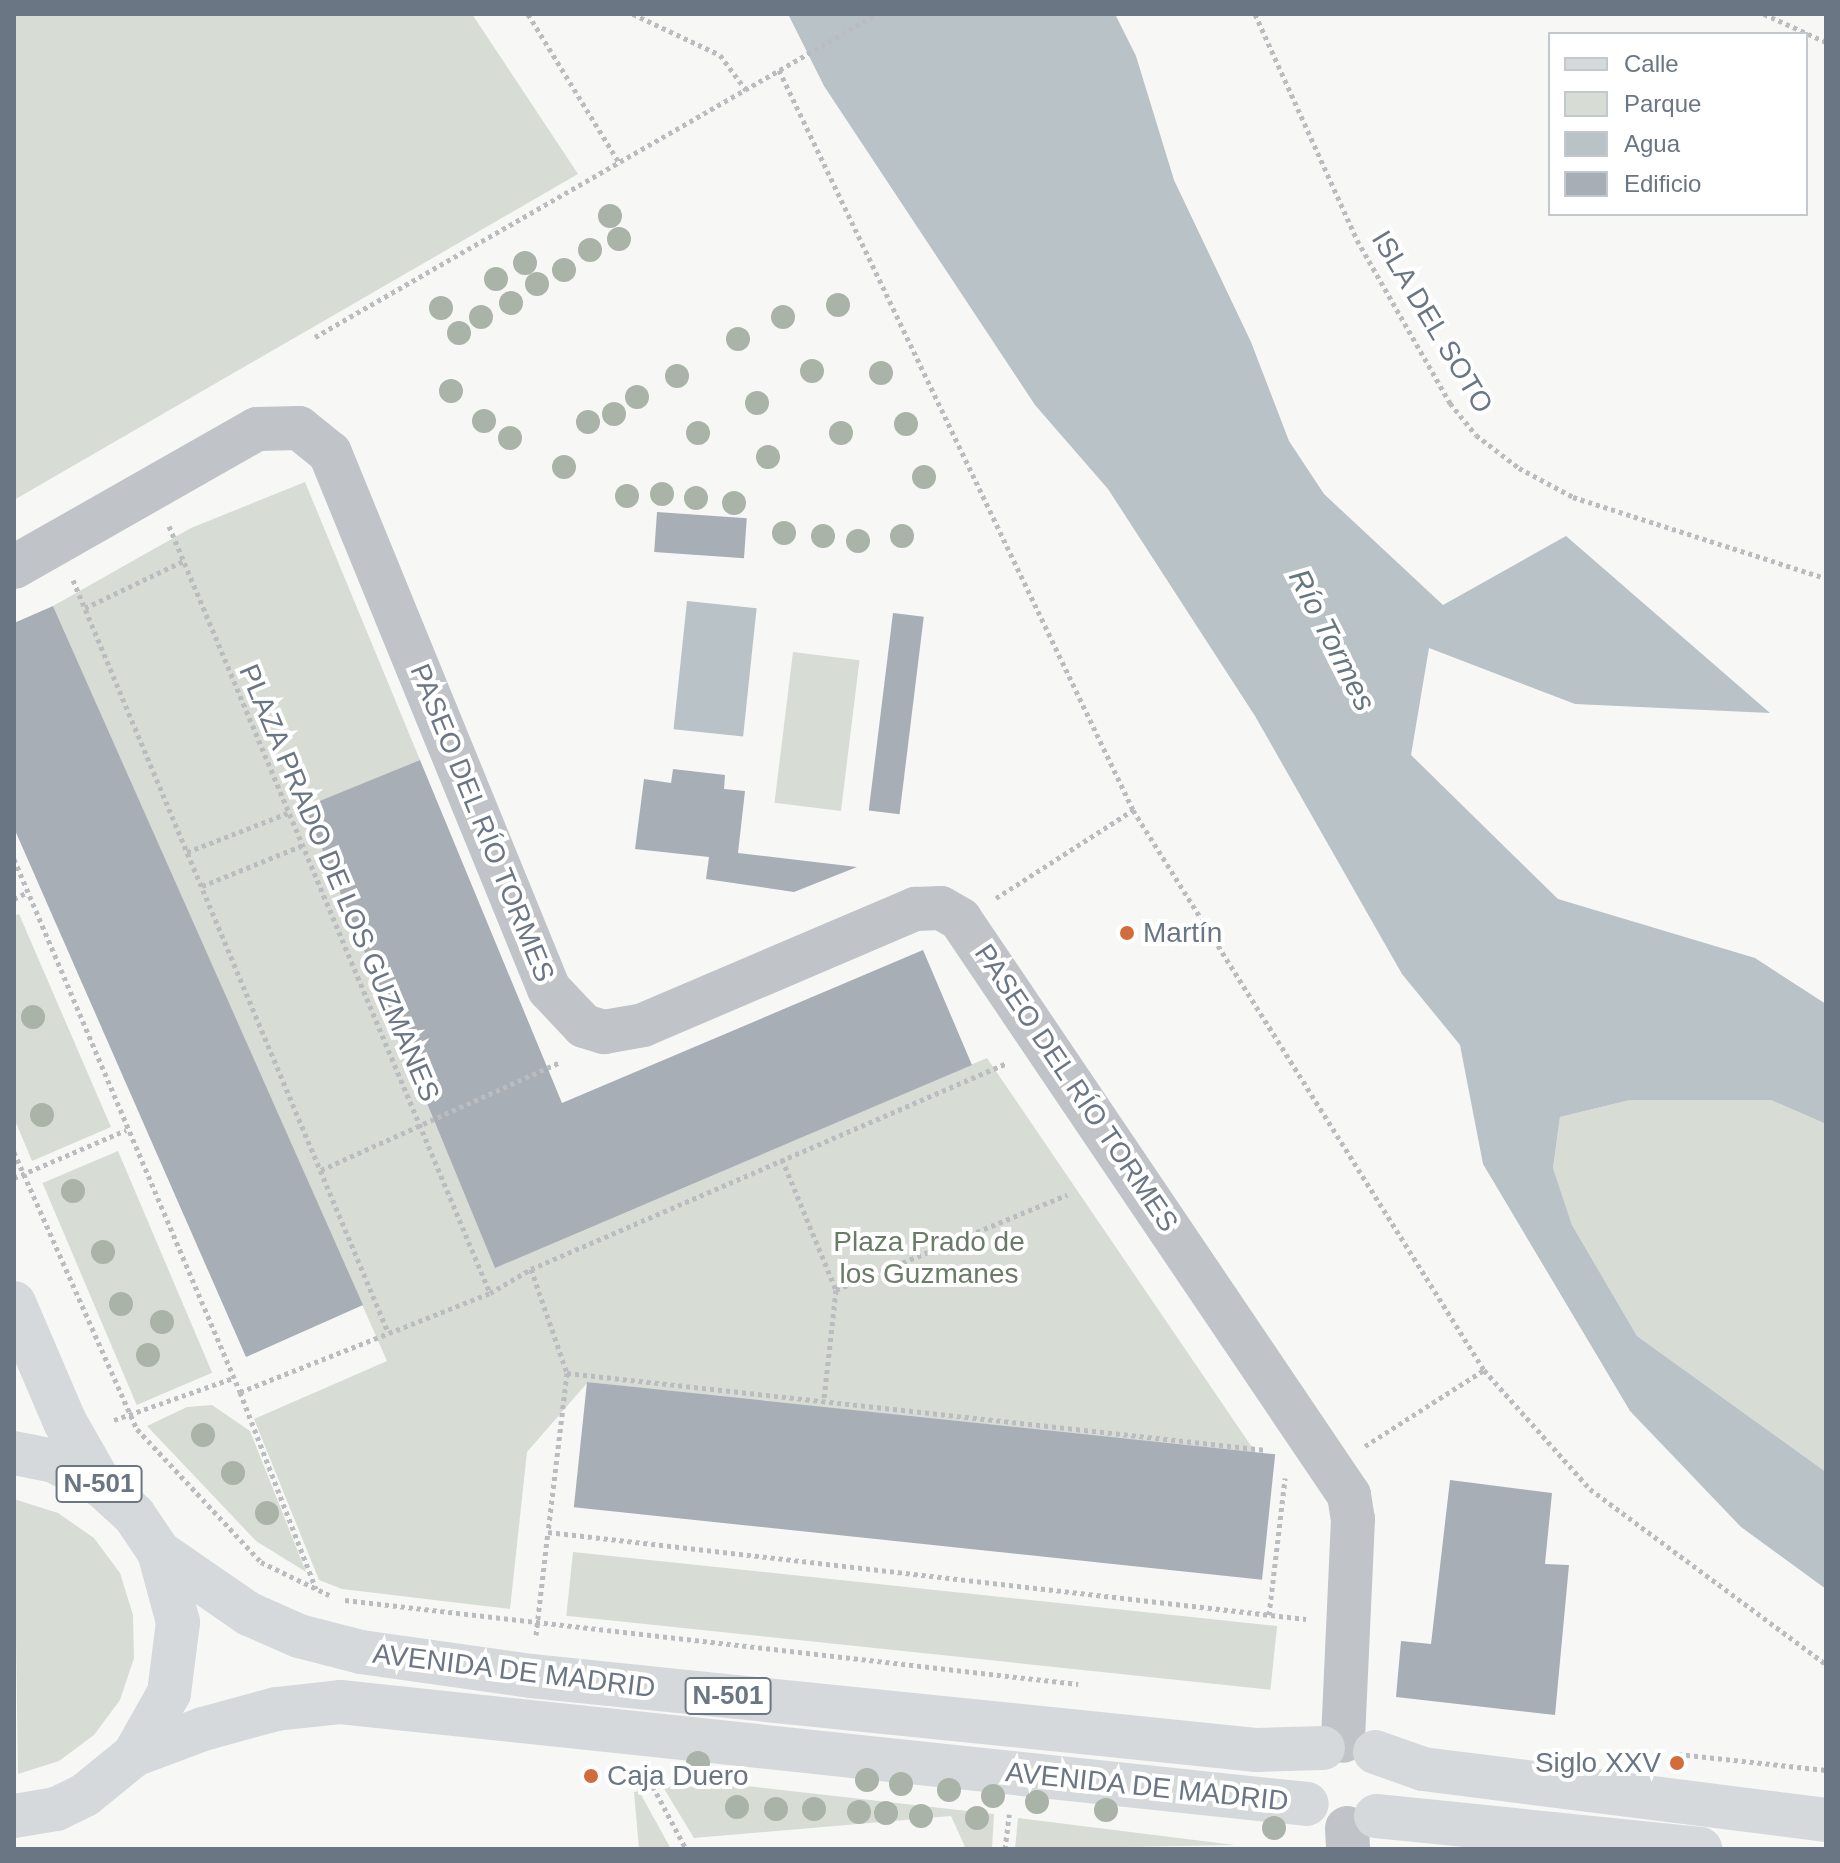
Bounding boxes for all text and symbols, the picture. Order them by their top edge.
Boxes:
legend [1548,32,1808,216]
text: Calle [1624,50,1679,77]
text: Parque [1624,90,1701,117]
text: Agua [1624,130,1680,157]
text: Edificio [1624,170,1701,197]
street label: ISLA DEL SOTO [1364,224,1500,420]
water label: Río Tormes [1281,563,1383,717]
street label: PASEO DEL RÍO TORMES [403,658,561,988]
street label: PLAZA PRADO DE LOS GUZMANES [231,659,447,1107]
place label: Martín [1143,916,1222,950]
marker: Martín [1118,924,1136,942]
street label: PASEO DEL RÍO TORMES [967,937,1185,1239]
park label: Plaza Prado de los Guzmanes [833,1225,1025,1291]
road number: N-501 [55,1462,143,1506]
street label: AVENIDA DE MADRID [370,1637,658,1705]
road number: N-501 [684,1674,772,1718]
place label: Siglo XXV [1535,1746,1661,1780]
marker: Siglo XXV [1668,1754,1686,1772]
street label: AVENIDA DE MADRID [1003,1755,1291,1819]
place label: Caja Duero [607,1759,749,1793]
marker: Caja Duero [582,1767,600,1785]

